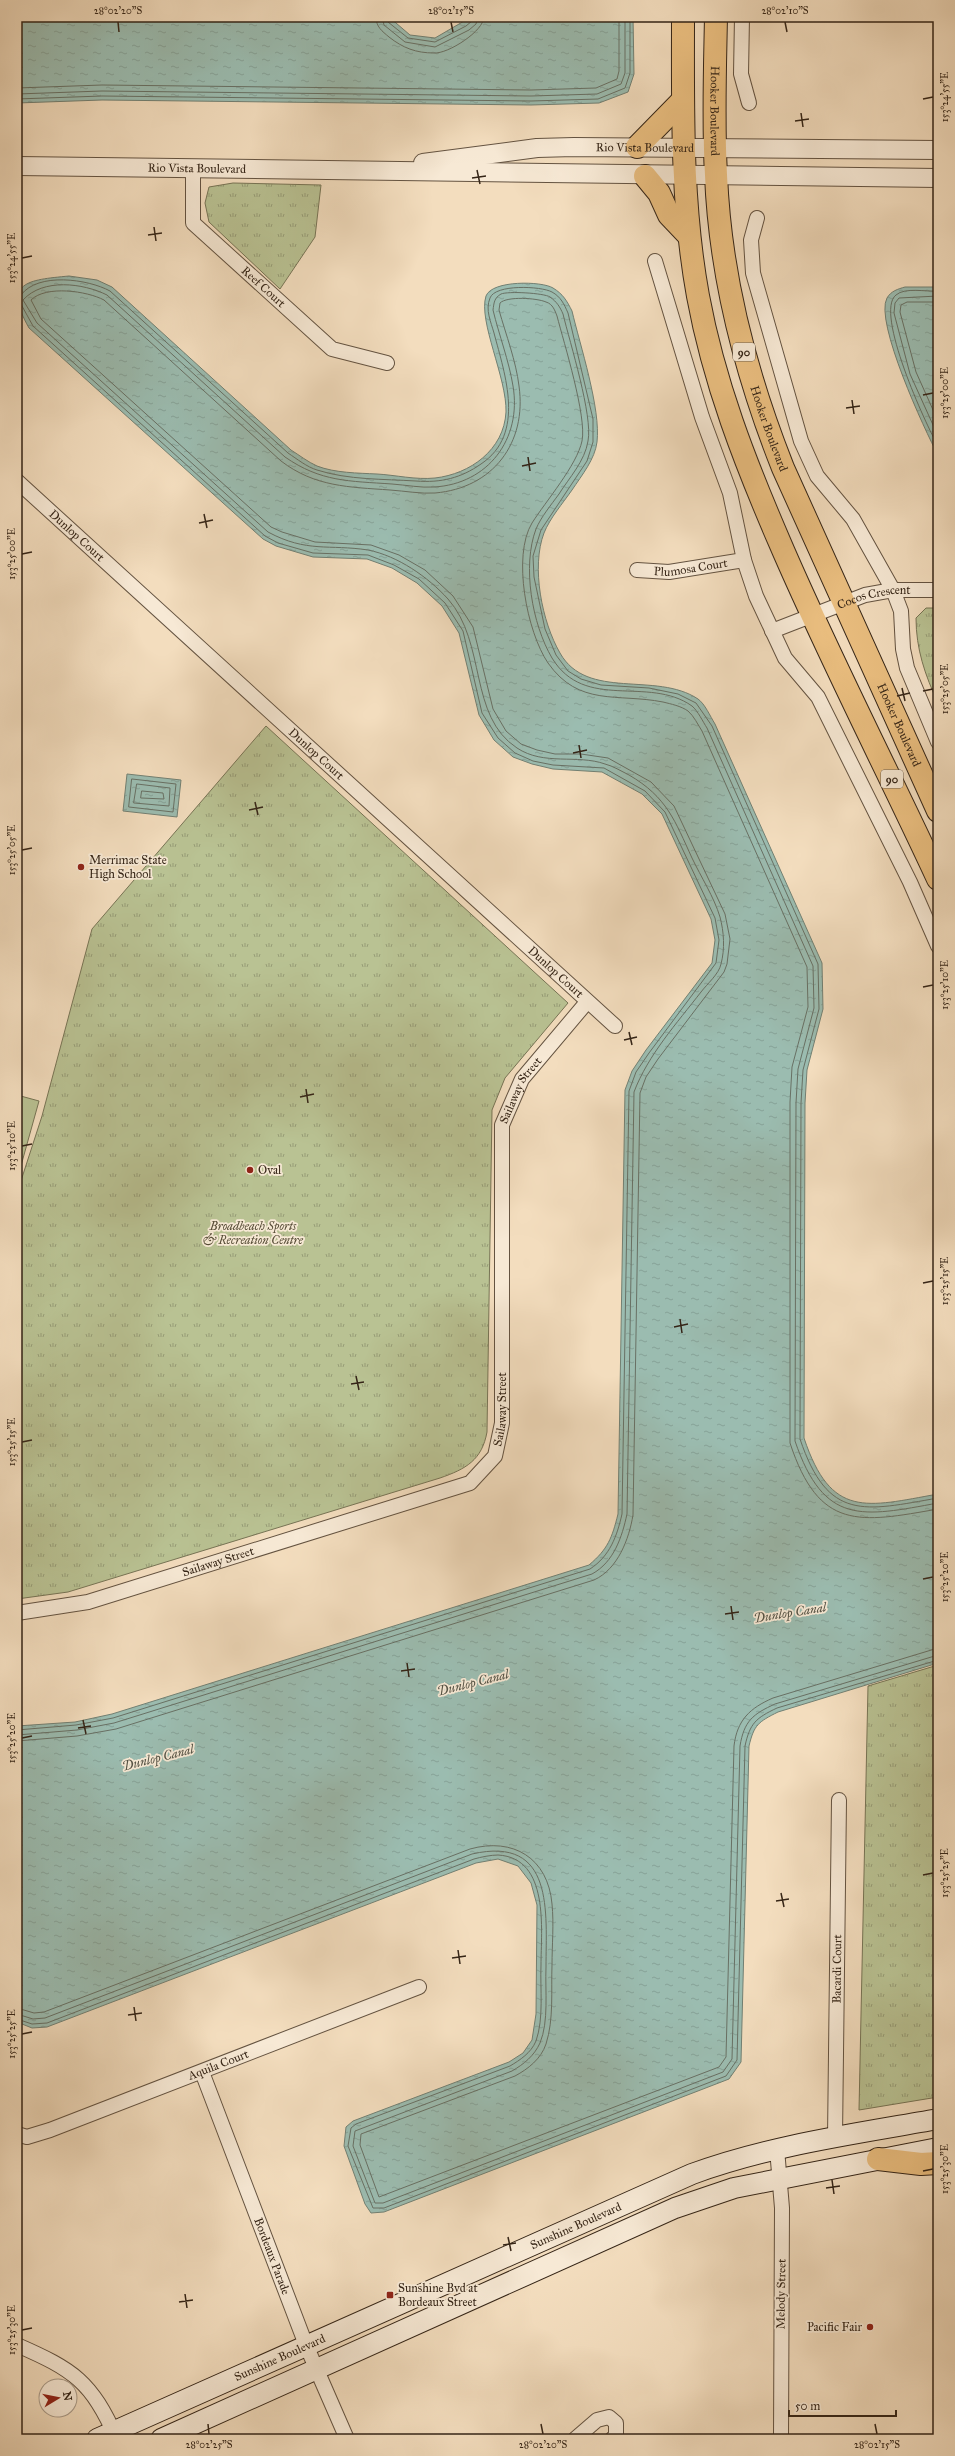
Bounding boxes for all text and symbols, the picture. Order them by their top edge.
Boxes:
text: 28°02'20"S [94,5,142,17]
text: 28°02'15"S [428,5,474,17]
text: 28°02'10"S [761,5,809,17]
street label: Hooker Boulevard [707,66,722,156]
text: 153°24'55"E [939,72,951,122]
street label: Rio Vista Boulevard [596,140,694,155]
street label: Rio Vista Boulevard [148,161,246,176]
text: 153°24'55"E [6,233,18,283]
street label: Reef Court [238,263,289,311]
road number: 90 [733,343,755,361]
text: 153°25'00"E [939,367,951,419]
street label: Hooker Boulevard [747,384,791,473]
street label: Dunlop Court [46,507,108,565]
text: 153°25'00"E [6,528,18,580]
street label: Plumosa Court [653,556,729,579]
street label: Cocos Crescent [835,583,911,612]
text: 153°25'05"E [939,664,951,714]
street label: Hooker Boulevard [874,681,924,769]
street label: Dunlop Court [286,725,347,783]
road number: 90 [881,770,903,788]
text: 153°25'05"E [6,825,18,875]
place label: Merrimac State High School [89,853,167,882]
marker: Merrimac State High School [76,862,86,872]
street label: Dunlop Court [525,943,587,1001]
text: 153°25'10"E [939,960,951,1010]
street label: Sailaway Street [497,1054,545,1126]
text: 153°25'10"E [6,1121,18,1171]
place label: Oval [258,1163,282,1177]
marker: Oval [245,1165,255,1175]
park label: Broadbeach Sports & Recreation Centre [203,1219,304,1247]
text: 153°25'15"E [939,1257,951,1305]
street label: Sailaway Street [490,1372,509,1448]
text: 153°25'15"E [6,1418,18,1466]
street label: Sailaway Street [180,1544,256,1579]
text: 153°25'20"E [939,1552,951,1602]
water label: Dunlop Canal [753,1599,829,1627]
water label: Dunlop Canal [436,1666,512,1700]
text: 153°25'20"E [6,1713,18,1763]
water label: Dunlop Canal [121,1741,197,1775]
text: 153°25'25"E [939,1848,951,1898]
street label: Bacardi Court [830,1934,844,2004]
text: 153°25'25"E [6,2009,18,2059]
street label: Aquila Court [185,2046,251,2083]
text: 153°25'30"E [939,2144,951,2194]
street label: Sunshine Boulevard [528,2199,623,2252]
street label: Bordeaux Parade [251,2216,293,2297]
street label: Melody Street [773,2258,789,2329]
place label: Sunshine Bvd at Bordeaux Street [398,2281,478,2309]
marker: Sunshine Bvd at Bordeaux Street [385,2290,395,2300]
text: 153°25'30"E [6,2305,18,2355]
place label: Pacific Fair [807,2320,862,2334]
marker: Pacific Fair [865,2322,875,2332]
street label: Sunshine Boulevard [232,2331,327,2384]
north arrow [38,2378,78,2418]
text: N [60,2391,75,2403]
scale bar [789,2392,896,2418]
text: 50 m [795,2399,820,2413]
text: 28°02'25"S [185,2439,233,2451]
text: 28°02'20"S [519,2439,567,2451]
text: 28°02'15"S [854,2439,900,2451]

